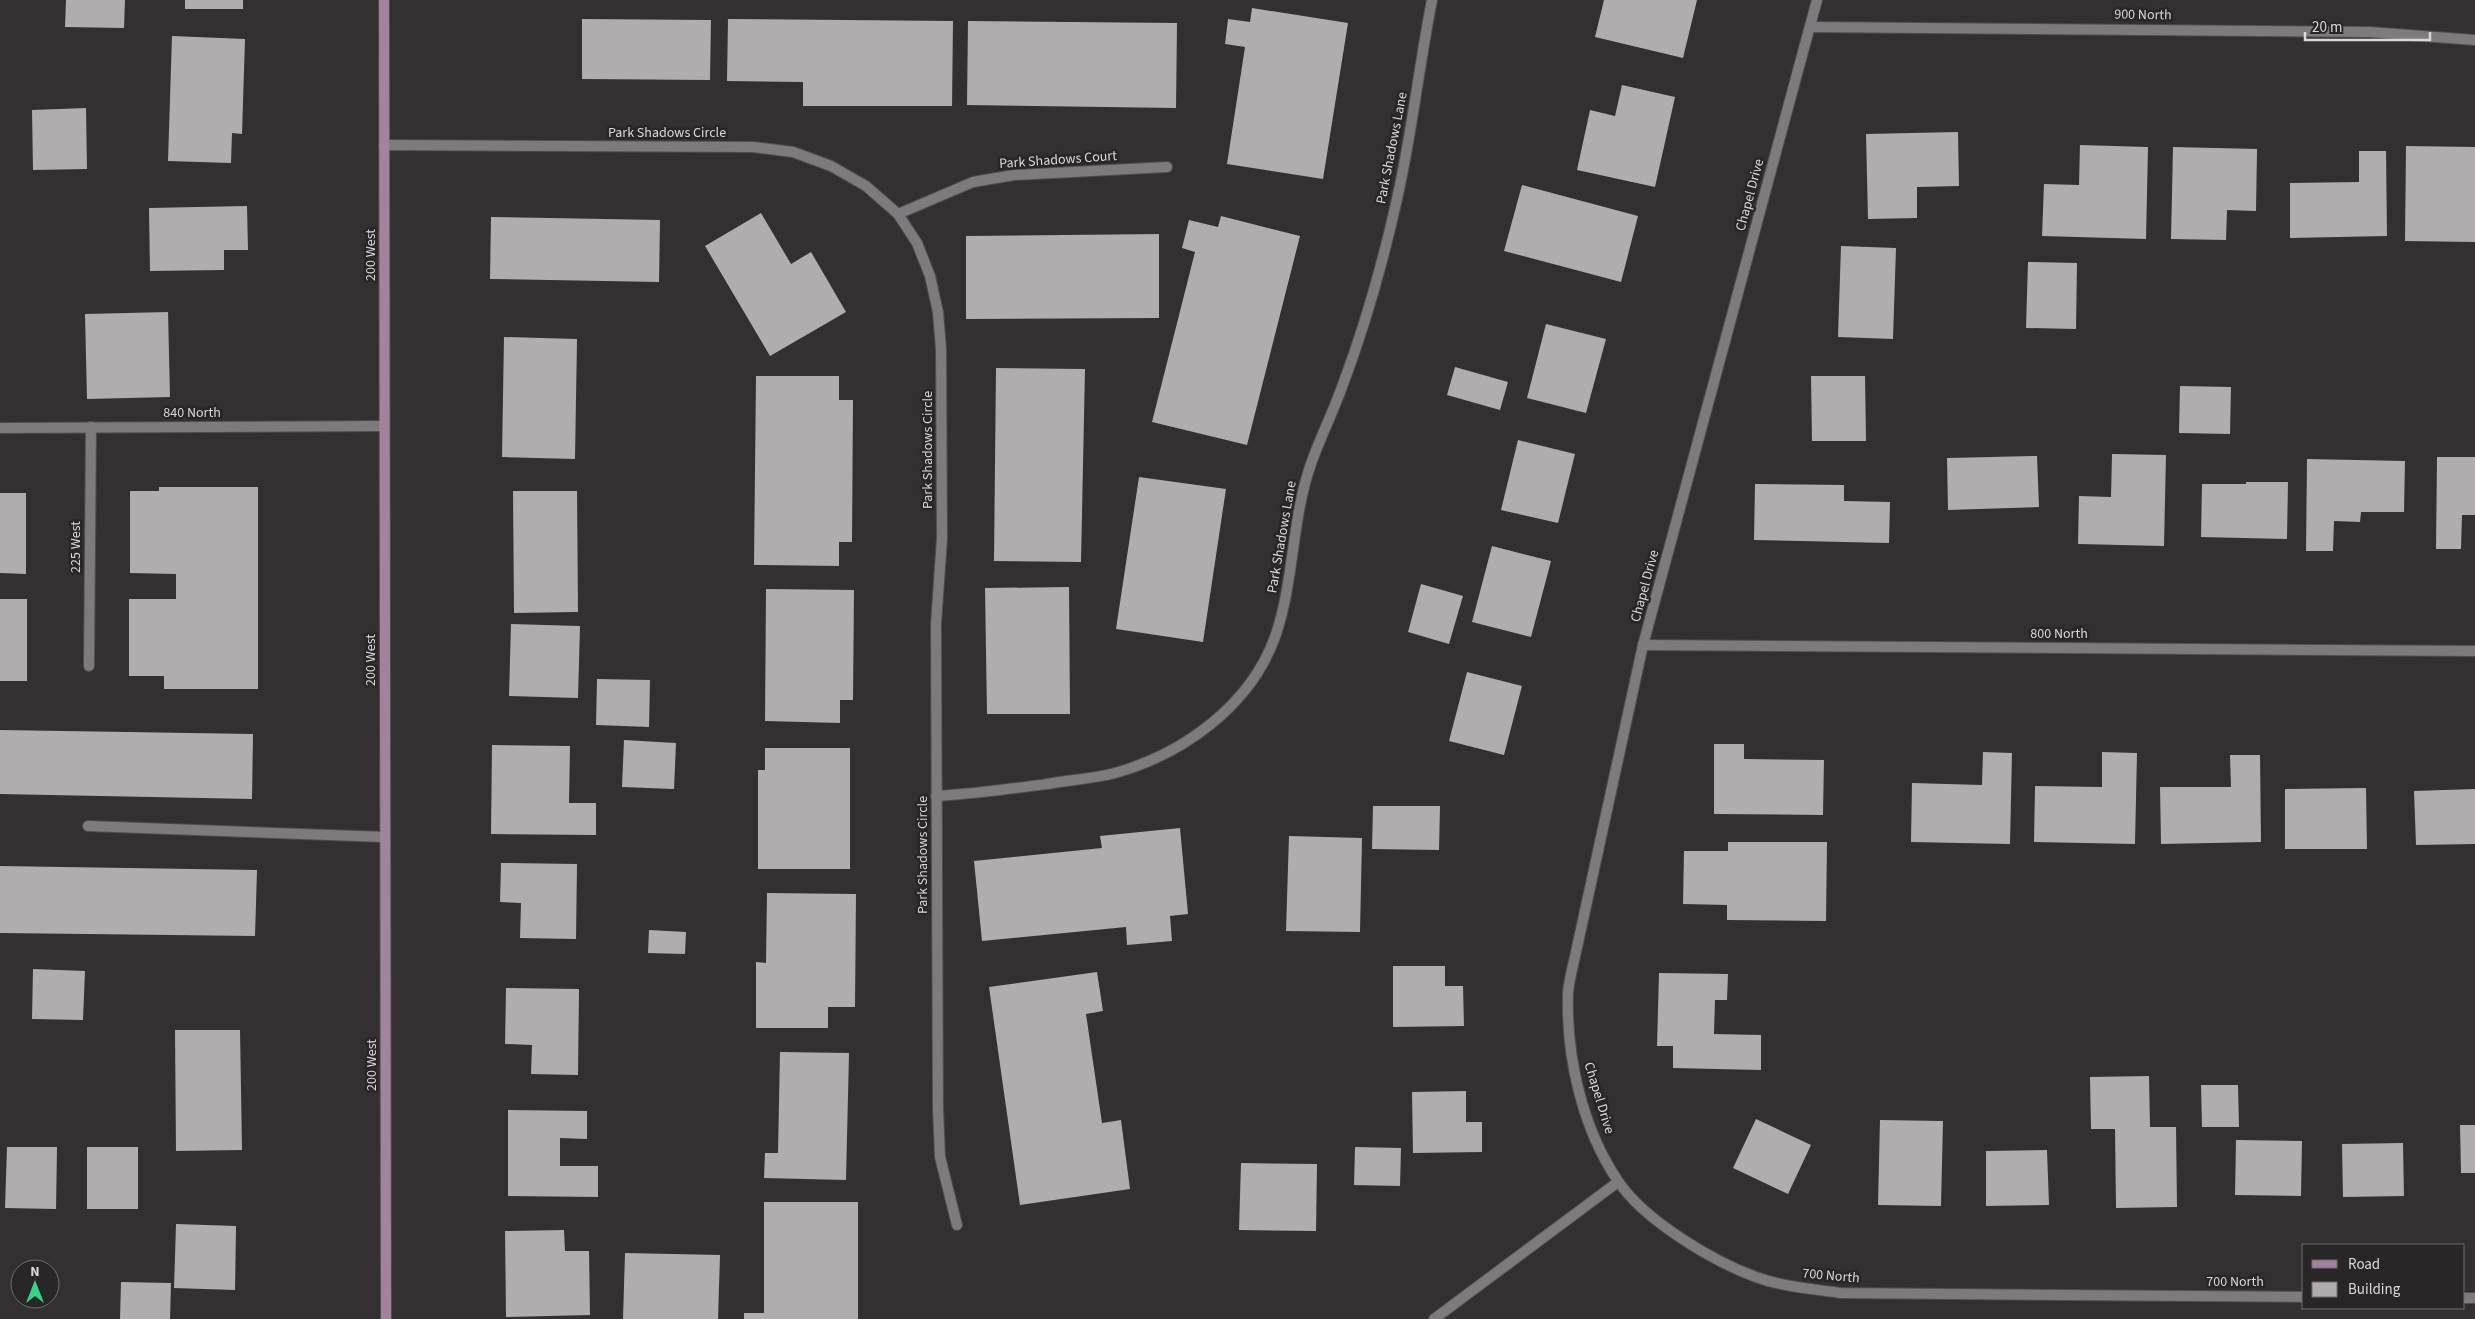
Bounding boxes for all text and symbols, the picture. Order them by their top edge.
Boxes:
street label: 900 North [2114,4,2172,26]
scale bar [2305,10,2430,42]
text: 20 m [2312,17,2342,38]
street label: Park Shadows Lane [1371,90,1413,206]
street label: Park Shadows Circle [608,123,726,143]
street label: Park Shadows Court [998,146,1118,174]
street label: Chapel Drive [1731,157,1769,233]
street label: 200 West [361,229,381,281]
street label: Park Shadows Circle [918,391,938,509]
street label: 840 North [163,403,221,423]
street label: Park Shadows Lane [1262,479,1302,595]
street label: 225 West [66,521,86,573]
street label: Chapel Drive [1626,548,1664,624]
street label: 800 North [2030,624,2088,644]
street label: 200 West [361,634,381,686]
street label: Park Shadows Circle [913,796,933,914]
street label: 200 West [362,1039,382,1091]
street label: Chapel Drive [1579,1060,1619,1136]
legend [2302,1244,2465,1309]
text: Road [2348,1254,2380,1275]
north arrow [10,1259,60,1309]
text: N [30,1262,40,1282]
street label: 700 North [1801,1264,1861,1288]
street label: 700 North [2206,1272,2264,1292]
text: Building [2348,1279,2401,1300]

